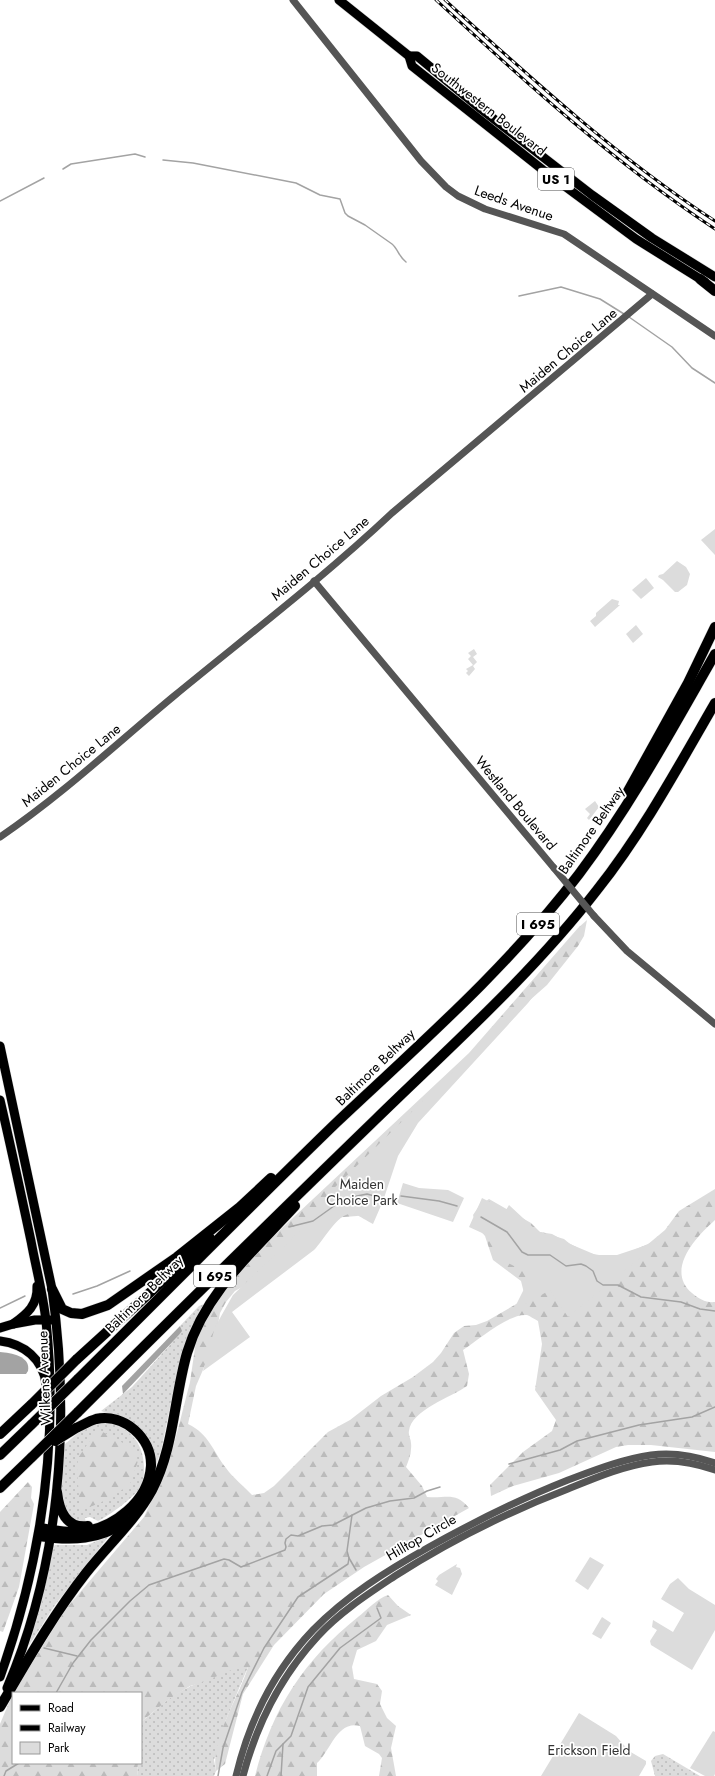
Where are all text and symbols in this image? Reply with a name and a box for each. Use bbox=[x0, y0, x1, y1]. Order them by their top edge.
street label: Southwestern Boulevard bbox=[427, 58, 551, 160]
road number: US 1 bbox=[538, 168, 574, 190]
street label: Leeds Avenue bbox=[472, 180, 556, 226]
street label: Maiden Choice Lane bbox=[515, 303, 621, 397]
street label: Maiden Choice Lane bbox=[267, 511, 373, 605]
street label: Maiden Choice Lane bbox=[17, 719, 125, 811]
street label: Westland Boulevard bbox=[471, 752, 561, 854]
street label: Baltimore Beltway bbox=[553, 781, 629, 878]
road number: I 695 bbox=[517, 913, 559, 935]
street label: Baltimore Beltway bbox=[331, 1023, 420, 1110]
park label: Maiden Choice Park bbox=[326, 1174, 398, 1210]
street label: Baltimore Beltway bbox=[100, 1250, 188, 1338]
road number: I 695 bbox=[194, 1265, 236, 1287]
street label: Wilkens Avenue bbox=[32, 1330, 56, 1426]
street label: Hilltop Circle bbox=[382, 1509, 460, 1565]
legend bbox=[12, 1692, 142, 1764]
text: Road bbox=[48, 1699, 74, 1717]
text: Railway bbox=[48, 1719, 86, 1737]
text: Park bbox=[48, 1739, 70, 1757]
park label: Erickson Field bbox=[548, 1740, 630, 1760]

